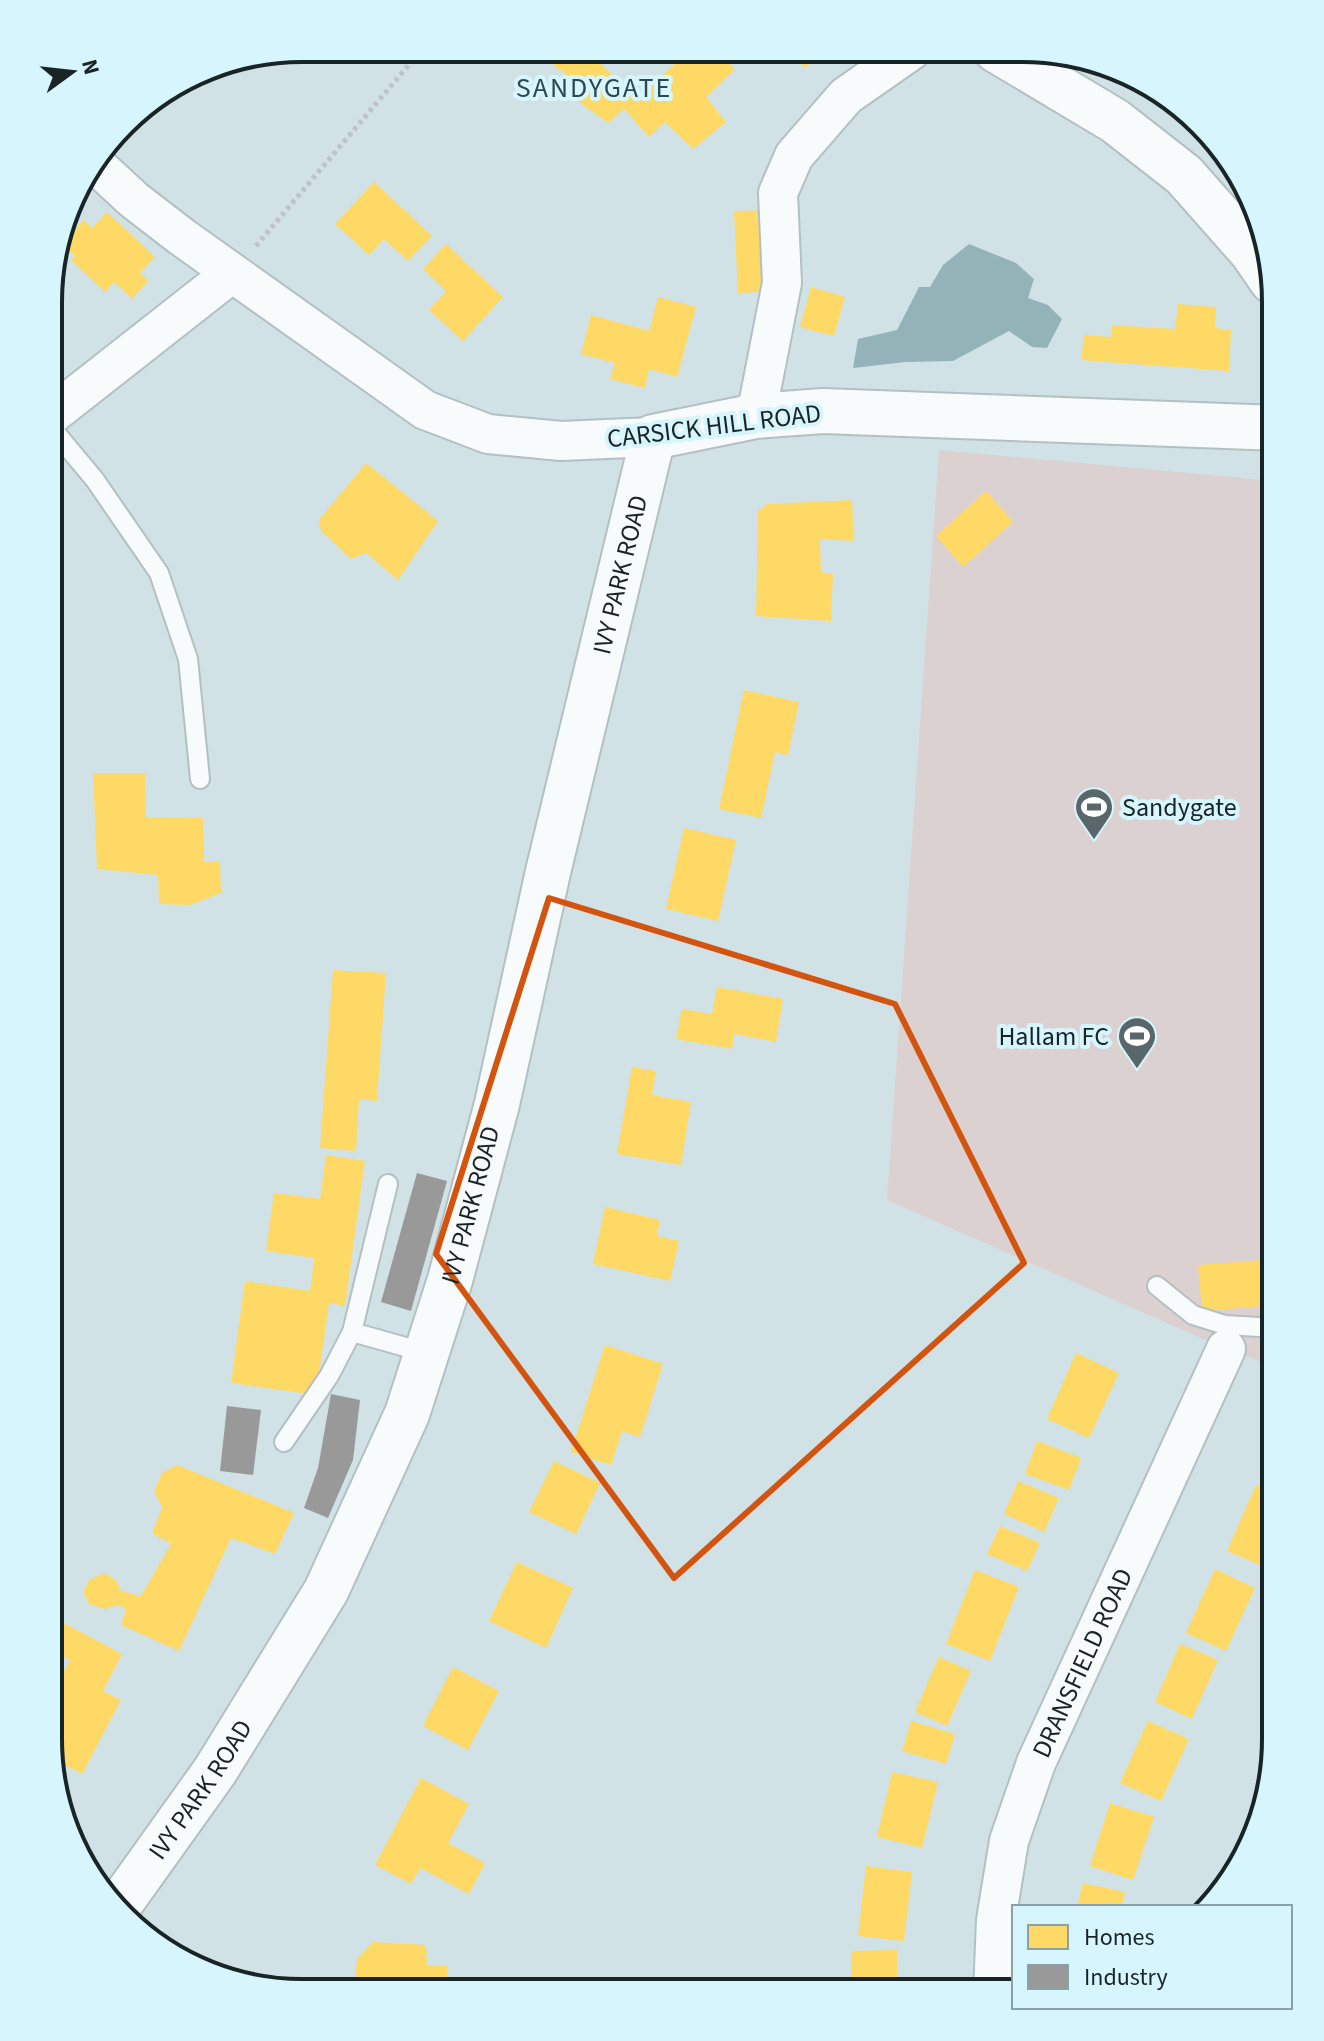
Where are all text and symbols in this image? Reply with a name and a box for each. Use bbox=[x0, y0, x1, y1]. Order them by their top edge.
north arrow bbox=[32, 32, 112, 112]
text: N bbox=[73, 56, 108, 78]
district label: SANDYGATE bbox=[516, 68, 672, 108]
street label: CARSICK HILL ROAD bbox=[605, 395, 823, 457]
street label: IVY PARK ROAD bbox=[583, 491, 657, 658]
sports icon: Sandygate bbox=[1073, 786, 1115, 841]
place label: Sandygate bbox=[1122, 789, 1237, 826]
sports icon: Hallam FC bbox=[1116, 1015, 1158, 1070]
place label: Hallam FC bbox=[998, 1018, 1109, 1055]
street label: IVY PARK ROAD bbox=[431, 1122, 509, 1289]
street label: DRANSFIELD ROAD bbox=[1023, 1562, 1142, 1763]
street label: IVY PARK ROAD bbox=[139, 1712, 261, 1867]
legend bbox=[1012, 1905, 1292, 2009]
text: Homes bbox=[1084, 1920, 1155, 1955]
text: Industry bbox=[1084, 1960, 1168, 1995]

